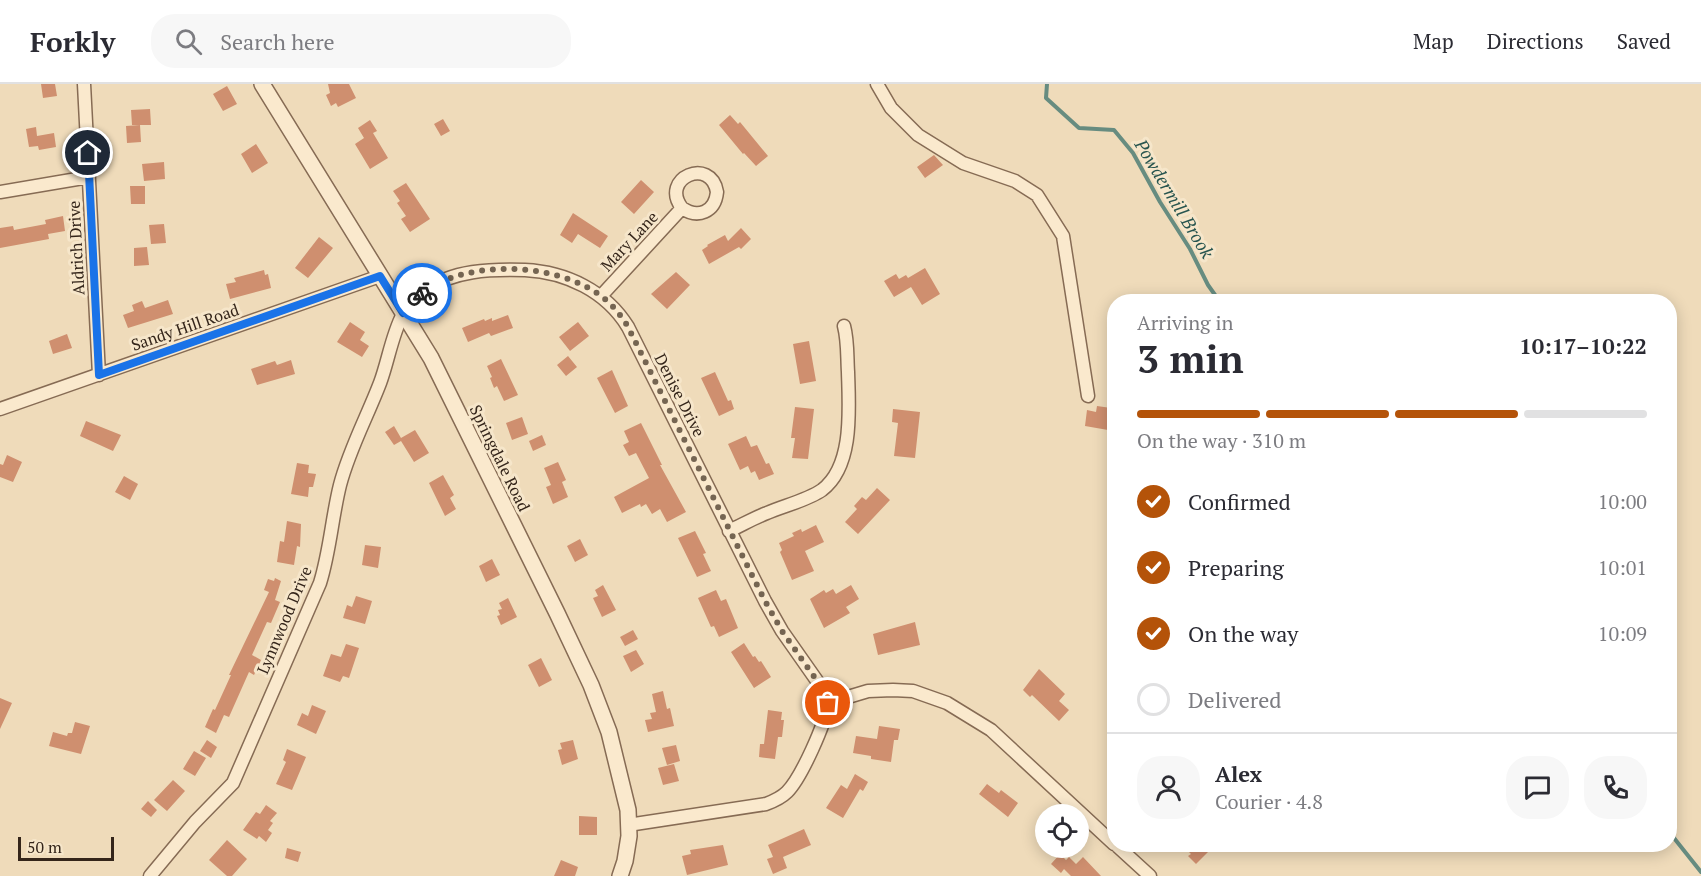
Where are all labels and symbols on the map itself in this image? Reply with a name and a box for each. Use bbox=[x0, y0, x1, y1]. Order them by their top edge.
pin bbox=[62, 127, 113, 178]
water label: Powdermill Brook bbox=[1129, 134, 1220, 263]
street label: Aldrich Drive bbox=[63, 200, 89, 296]
street label: Mary Lane bbox=[595, 206, 663, 276]
courier bbox=[392, 263, 452, 323]
street label: Sandy Hill Road bbox=[128, 298, 242, 356]
street label: Denise Drive bbox=[650, 350, 710, 440]
street label: Springdale Road bbox=[465, 401, 535, 515]
street label: Lynnwood Drive bbox=[251, 563, 317, 677]
pin bbox=[802, 677, 853, 728]
scale bar bbox=[18, 834, 114, 862]

